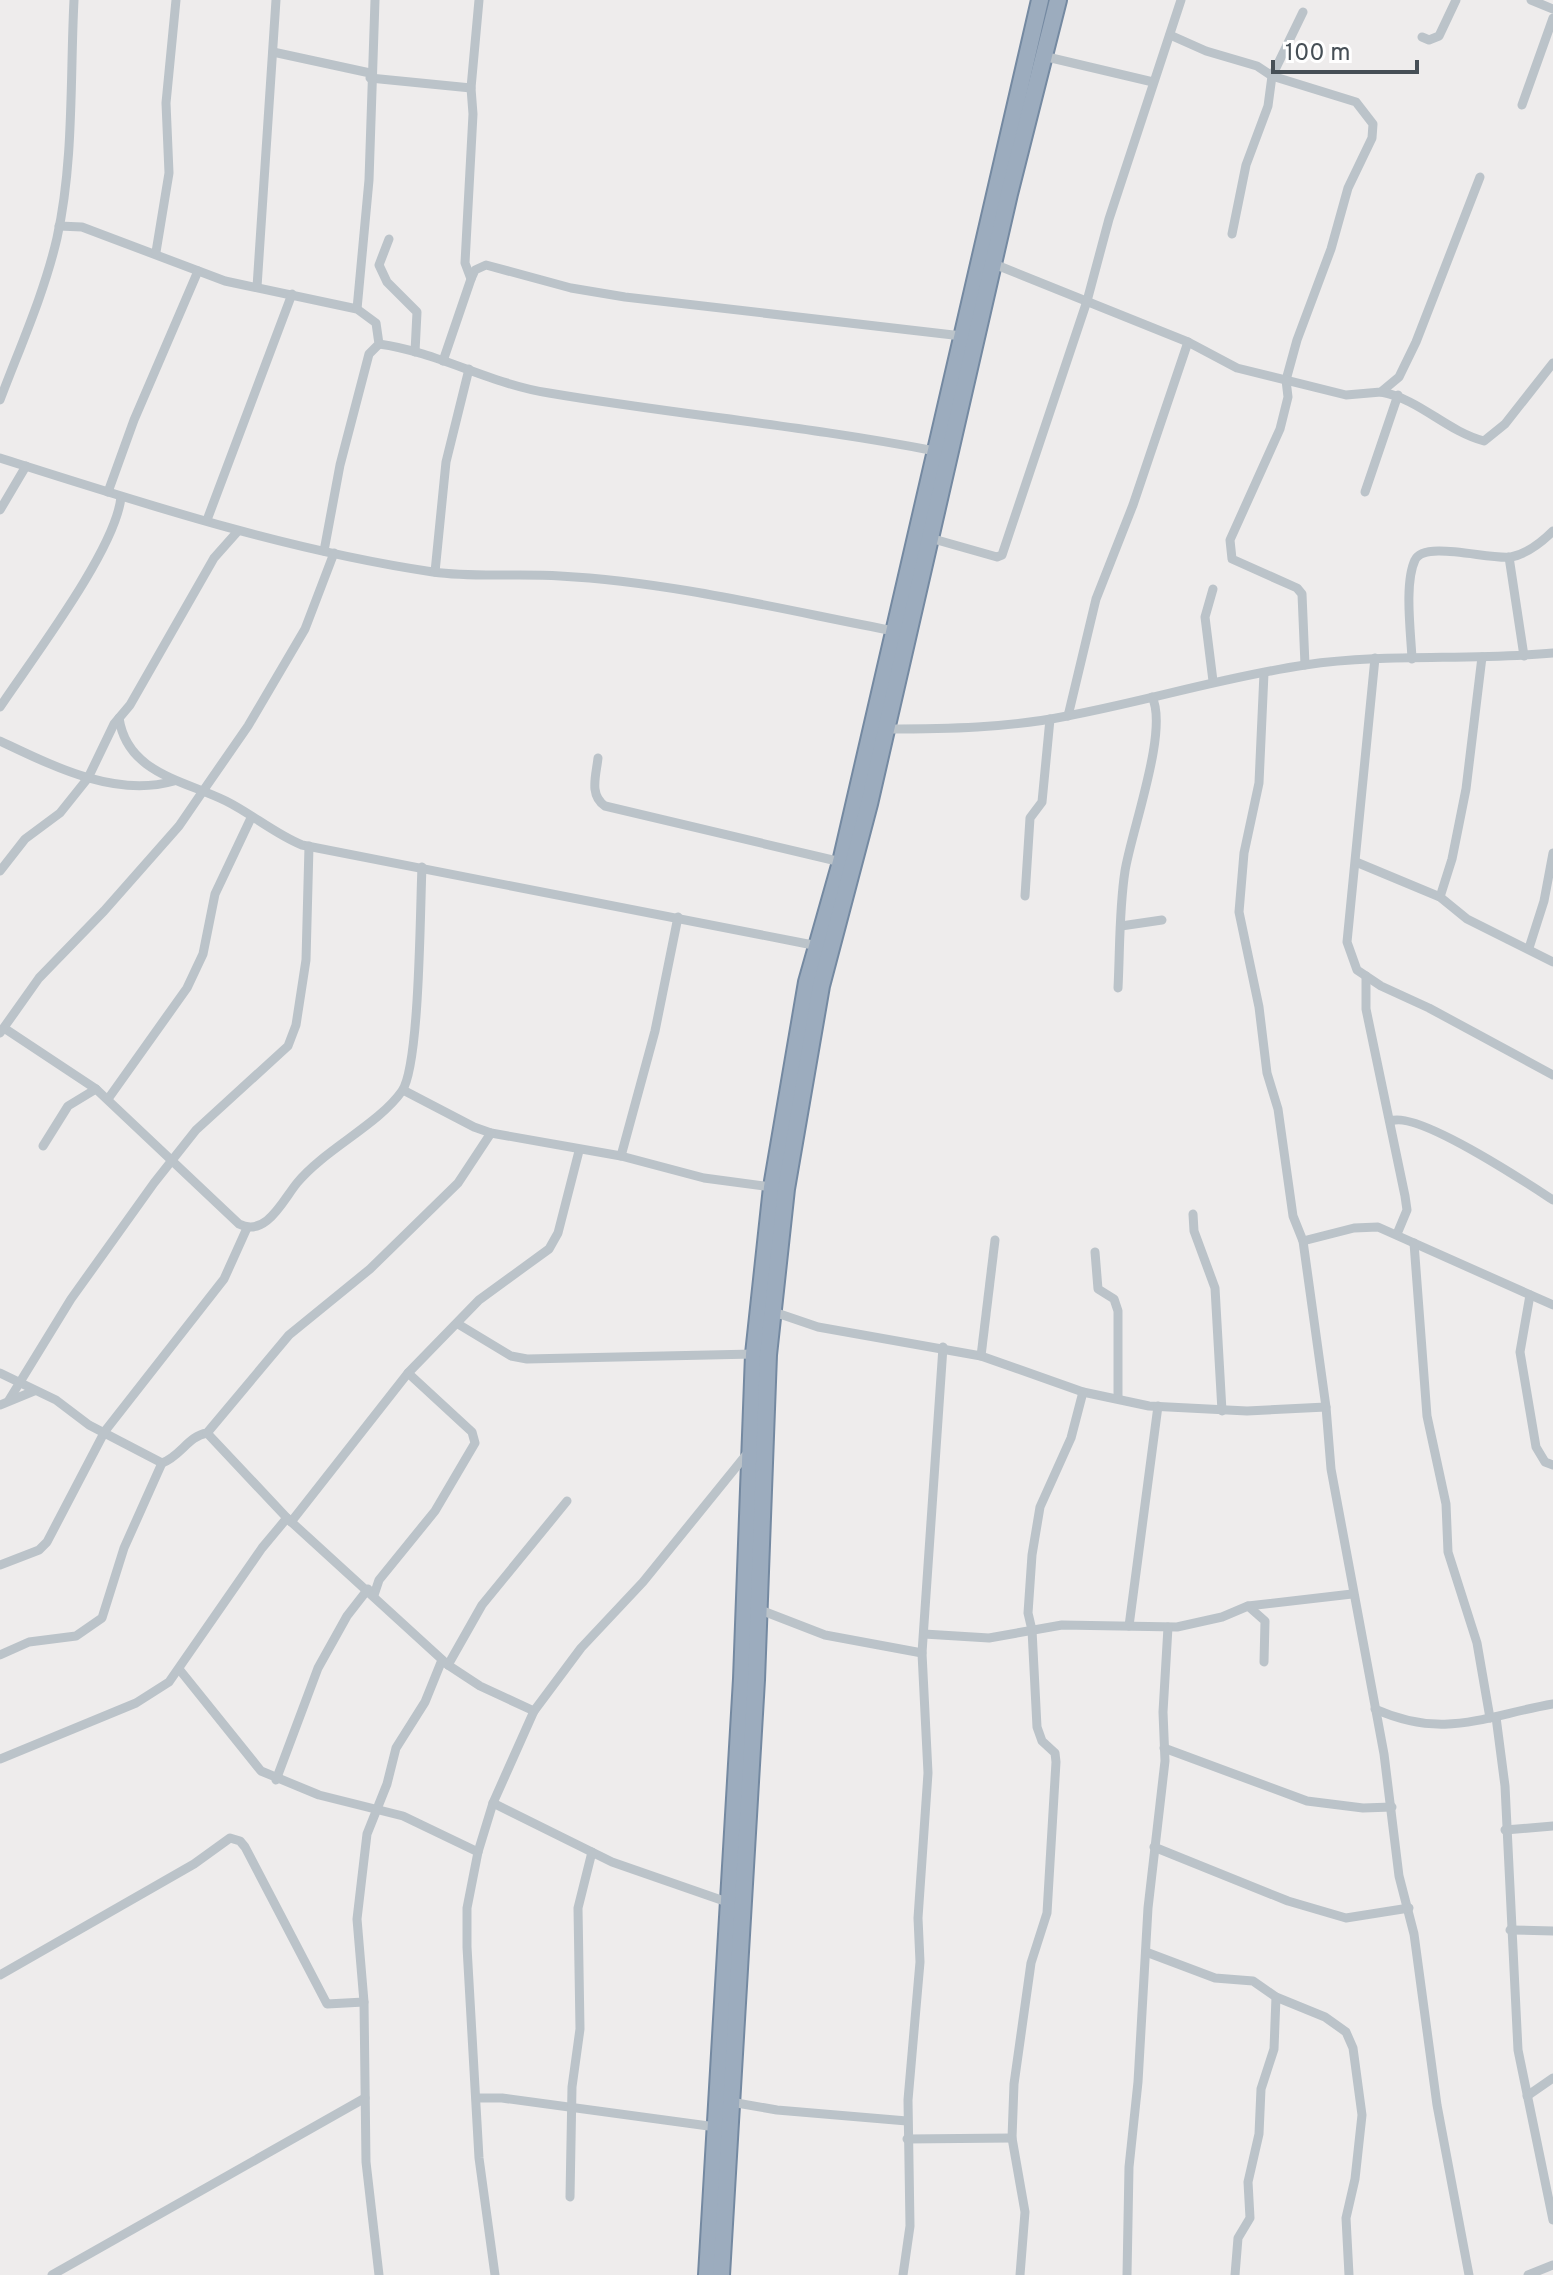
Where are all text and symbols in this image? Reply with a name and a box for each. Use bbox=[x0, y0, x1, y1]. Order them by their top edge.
scale bar bbox=[1273, 24, 1417, 74]
text: 100 m bbox=[1285, 39, 1351, 69]

